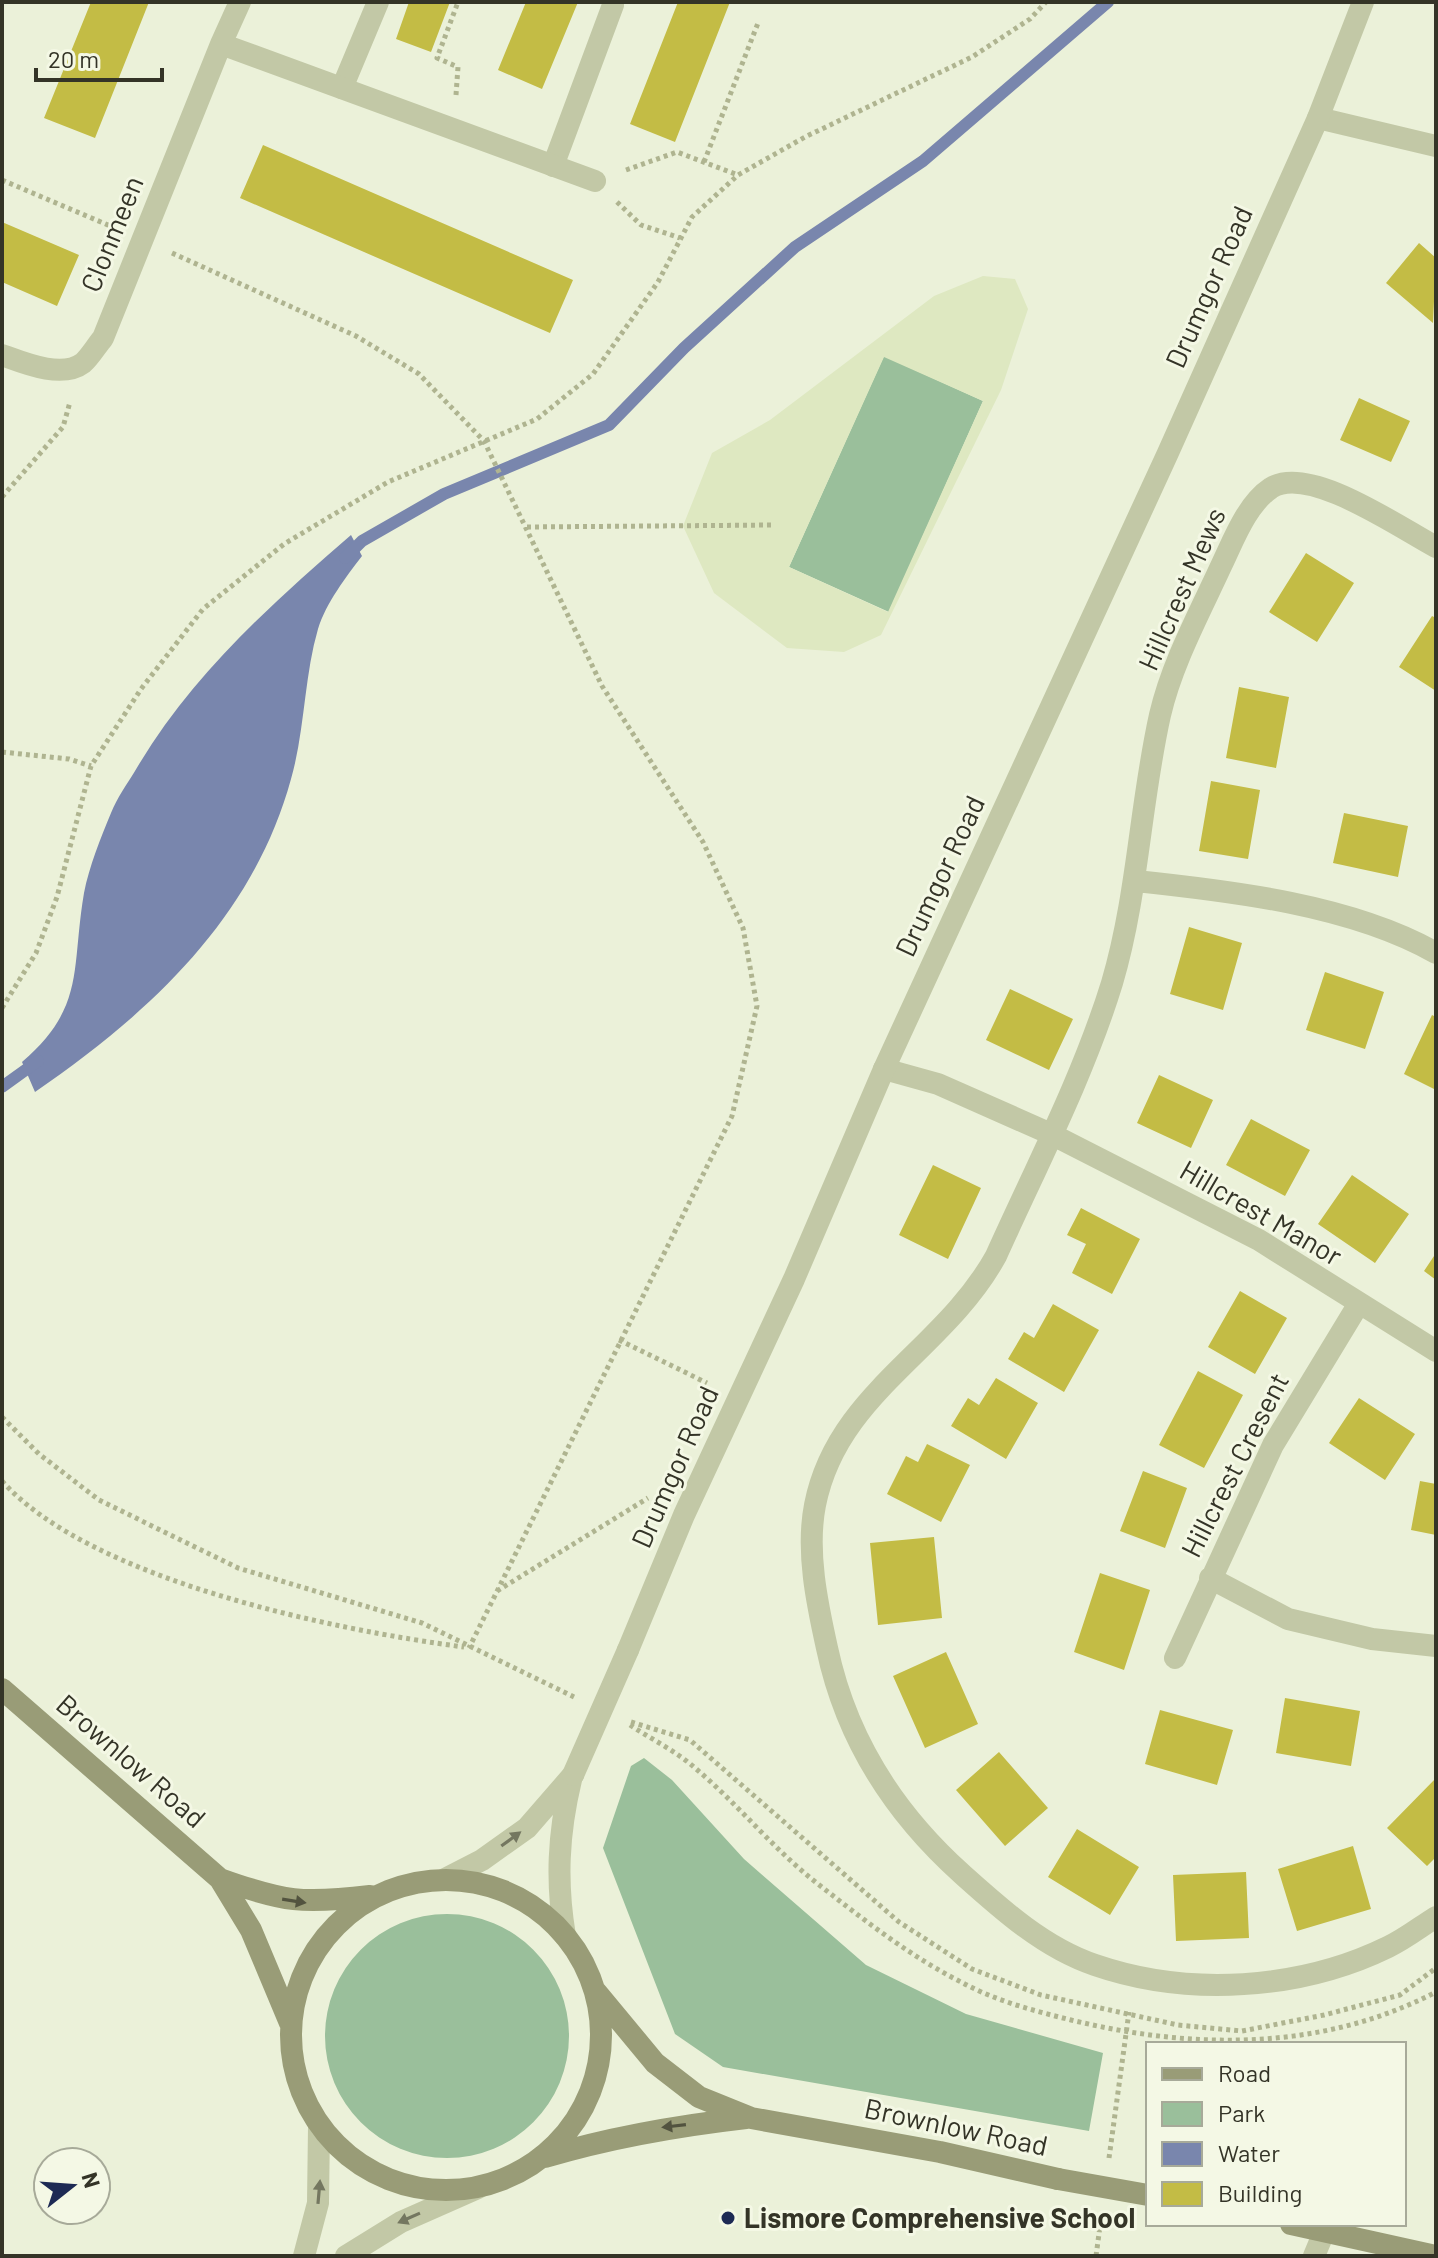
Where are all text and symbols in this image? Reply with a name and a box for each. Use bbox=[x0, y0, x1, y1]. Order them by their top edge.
scale bar bbox=[36, 32, 162, 82]
text: 20 m bbox=[48, 44, 99, 73]
street label: Clonmeen bbox=[73, 171, 150, 296]
street label: Drumgor Road bbox=[1157, 200, 1259, 373]
street label: Hillcrest Mews bbox=[1130, 502, 1232, 675]
street label: Drumgor Road bbox=[887, 790, 991, 961]
street label: Hillcrest Manor bbox=[1174, 1152, 1349, 1272]
street label: Hillcrest Cresent bbox=[1173, 1367, 1295, 1562]
street label: Drumgor Road bbox=[623, 1380, 725, 1553]
street label: Brownlow Road bbox=[50, 1686, 213, 1834]
one-way arrow bbox=[501, 1832, 522, 1847]
one-way arrow bbox=[282, 1895, 307, 1908]
legend bbox=[1146, 2042, 1406, 2226]
text: Road bbox=[1218, 2058, 1271, 2087]
street label: Brownlow Road bbox=[861, 2090, 1051, 2162]
text: Park bbox=[1218, 2098, 1265, 2127]
one-way arrow bbox=[661, 2120, 686, 2133]
text: Water bbox=[1218, 2138, 1280, 2167]
north arrow bbox=[32, 2146, 112, 2226]
text: N bbox=[78, 2169, 107, 2191]
text: Building bbox=[1218, 2178, 1302, 2207]
one-way arrow bbox=[313, 2179, 326, 2204]
place label: Lismore Comprehensive School bbox=[744, 2200, 1135, 2234]
marker: Lismore Comprehensive School bbox=[719, 2209, 737, 2227]
one-way arrow bbox=[398, 2211, 421, 2225]

